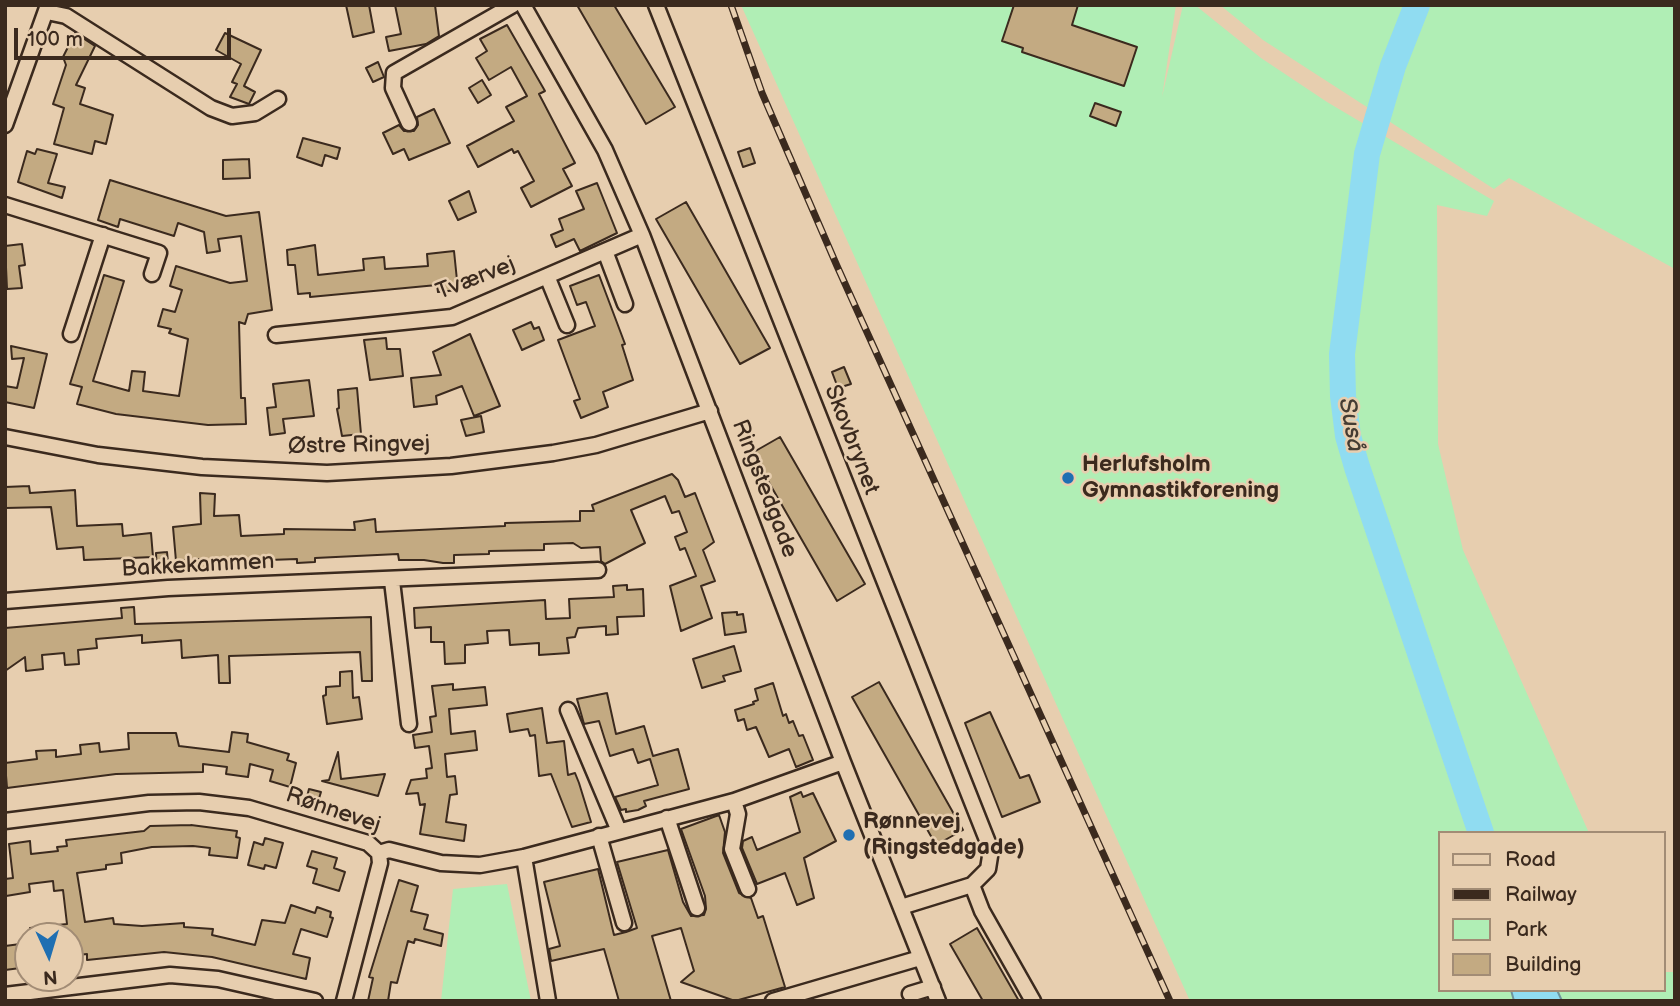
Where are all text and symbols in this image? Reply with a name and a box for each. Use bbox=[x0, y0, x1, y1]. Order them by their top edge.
scale bar bbox=[18, 14, 234, 58]
text: 100 m bbox=[27, 27, 83, 52]
street label: Tværvej bbox=[432, 251, 520, 307]
street label: Skovbrynet bbox=[817, 381, 885, 499]
water label: Suså bbox=[1331, 396, 1369, 454]
street label: Ringstedgade bbox=[725, 416, 803, 562]
street label: Østre Ringvej bbox=[288, 431, 430, 461]
place label: Herlufsholm Gymnastikforening bbox=[1082, 451, 1279, 505]
marker: Herlufsholm Gymnastikforening bbox=[1060, 470, 1076, 486]
street label: Bakkekammen bbox=[121, 548, 275, 584]
street label: Rønnevej bbox=[282, 782, 384, 840]
place label: Rønnevej (Ringstedgade) bbox=[863, 808, 1025, 862]
marker: Rønnevej (Ringstedgade) bbox=[841, 827, 857, 843]
legend bbox=[1438, 831, 1666, 992]
text: Road bbox=[1505, 847, 1556, 872]
text: Railway bbox=[1505, 882, 1577, 907]
text: Park bbox=[1505, 917, 1547, 942]
north arrow bbox=[14, 922, 84, 992]
text: Building bbox=[1505, 952, 1581, 977]
text: N bbox=[42, 964, 58, 988]

